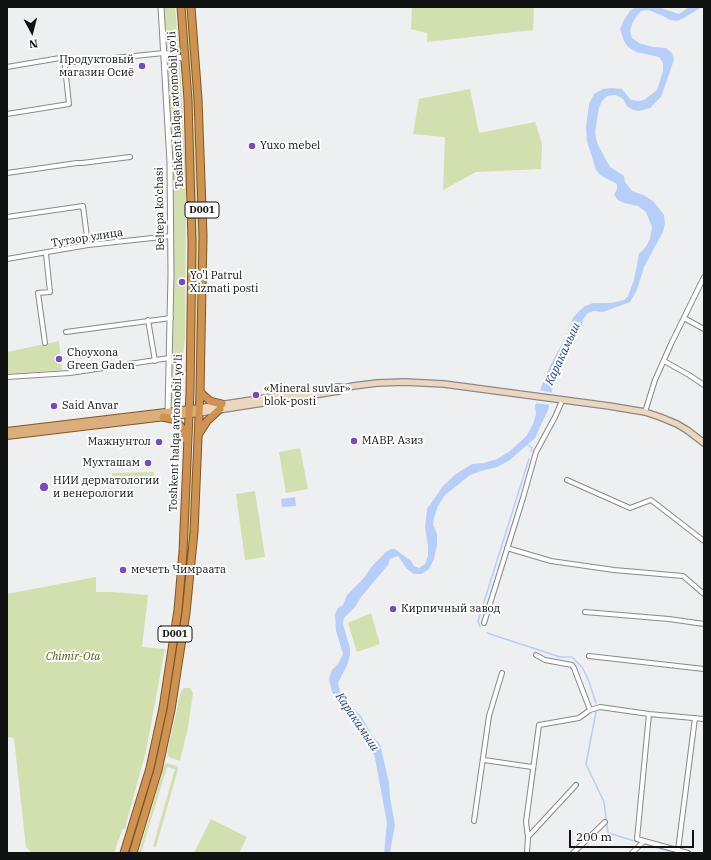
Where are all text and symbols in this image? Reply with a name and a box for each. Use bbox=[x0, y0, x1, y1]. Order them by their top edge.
north arrow bbox=[12, 12, 52, 52]
street label: Toshkent halqa avtomobil yo'li bbox=[165, 31, 187, 189]
text: N bbox=[28, 36, 39, 51]
place label: Продуктовый магазин Осиё bbox=[59, 53, 134, 79]
marker: Продуктовый магазин Осиё bbox=[137, 61, 147, 71]
place label: Yuxo mebel bbox=[260, 139, 320, 153]
marker: Yuxo mebel bbox=[247, 141, 257, 151]
street label: Beltepa ko'chasi bbox=[153, 167, 167, 251]
road number: D001 bbox=[185, 202, 219, 218]
street label: Тутзор улица bbox=[50, 226, 124, 250]
place label: Yo'l Patrul Xizmati posti bbox=[190, 269, 258, 295]
marker: Yo'l Patrul Xizmati posti bbox=[177, 277, 187, 287]
water label: Каракамыш bbox=[542, 320, 584, 388]
place label: Choyxona Green Gaden bbox=[67, 346, 135, 372]
marker: Choyxona Green Gaden bbox=[54, 354, 64, 364]
street label: Toshkent halqa avtomobil yo'li bbox=[167, 354, 185, 512]
place label: «Mineral suvlar» blok-posti bbox=[264, 382, 350, 408]
marker: «Mineral suvlar» blok-posti bbox=[251, 390, 261, 400]
place label: Said Anvar bbox=[62, 399, 118, 413]
marker: Said Anvar bbox=[49, 401, 59, 411]
place label: МАВР. Азиз bbox=[362, 434, 423, 448]
place label: Мажнунтол bbox=[88, 435, 151, 449]
marker: МАВР. Азиз bbox=[349, 436, 359, 446]
marker: Мажнунтол bbox=[154, 437, 164, 447]
place label: Мухташам bbox=[83, 456, 140, 470]
marker: Мухташам bbox=[143, 458, 153, 468]
place label: НИИ дерматологии и венерологии bbox=[53, 474, 160, 500]
marker: НИИ дерматологии и венерологии bbox=[38, 481, 50, 493]
place label: мечеть Чимраата bbox=[131, 563, 226, 577]
marker: мечеть Чимраата bbox=[118, 565, 128, 575]
place label: Кирпичный завод bbox=[401, 602, 500, 616]
marker: Кирпичный завод bbox=[388, 604, 398, 614]
road number: D001 bbox=[158, 626, 192, 642]
park label: Chimir-Ota bbox=[46, 650, 100, 664]
water label: Каракамыш bbox=[332, 690, 382, 754]
scale bar bbox=[571, 822, 696, 848]
text: 200 m bbox=[576, 829, 612, 844]

